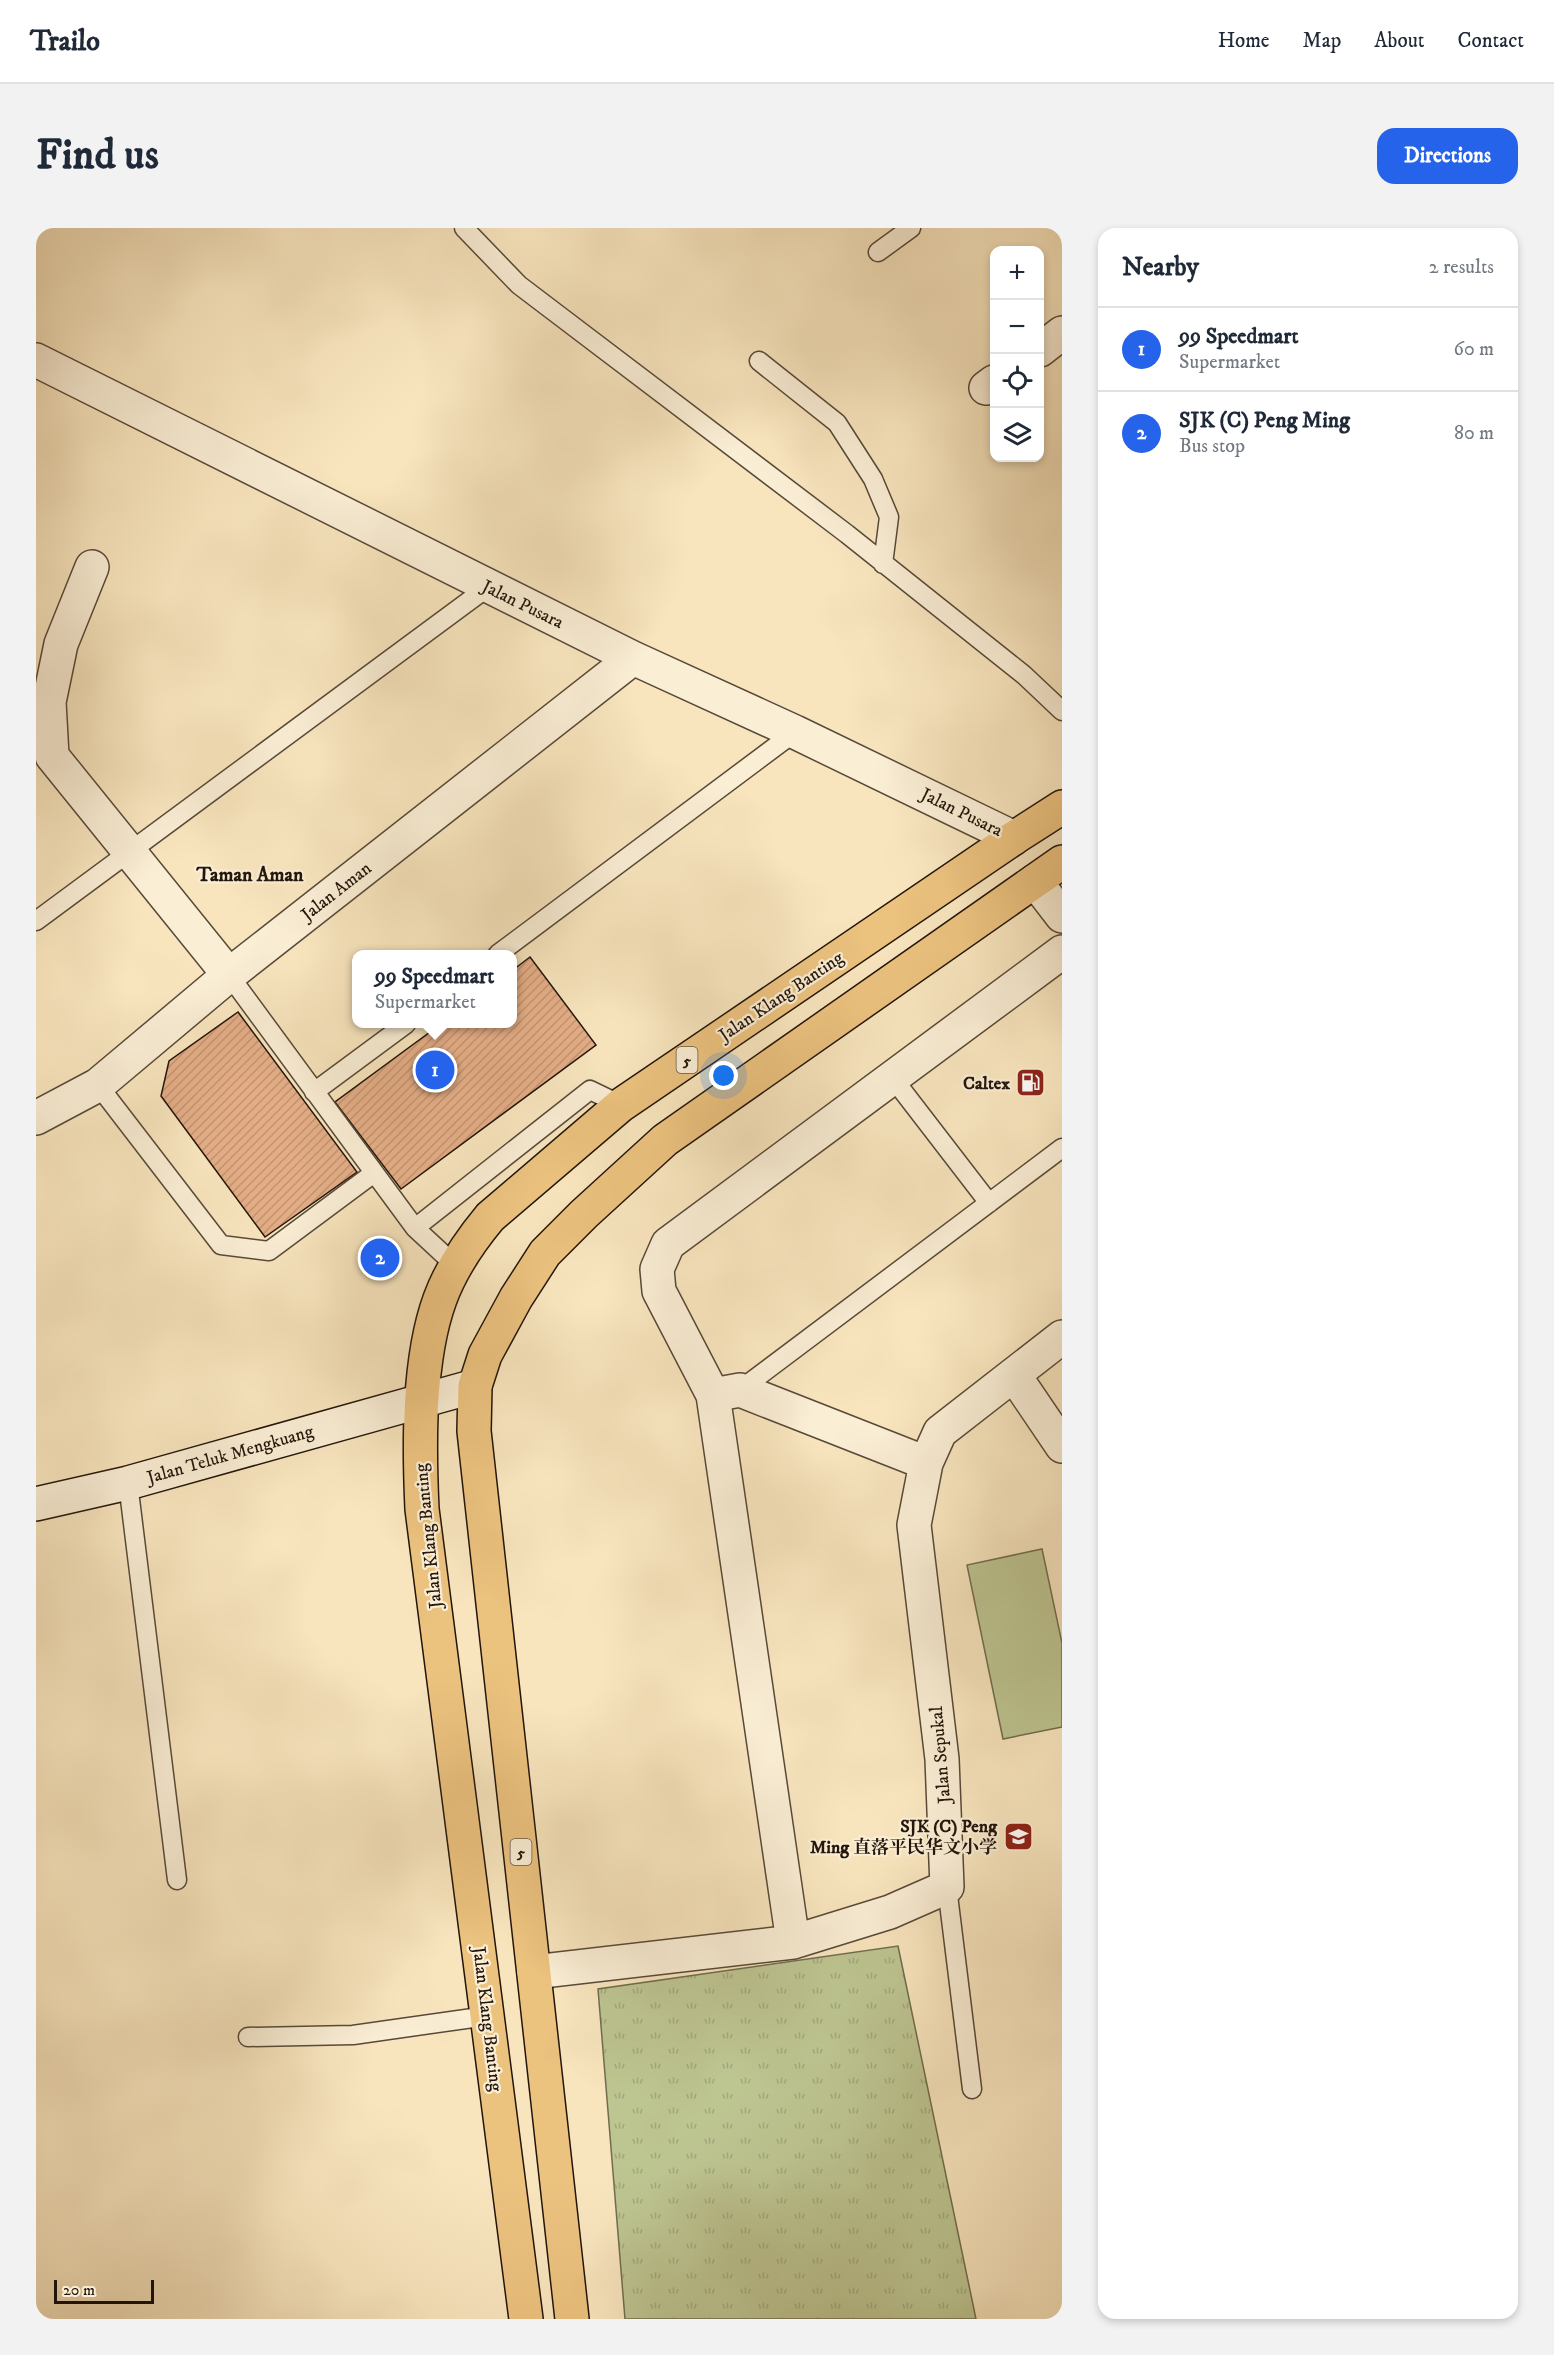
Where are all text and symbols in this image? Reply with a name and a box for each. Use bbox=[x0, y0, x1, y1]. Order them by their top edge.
text: Trailo bbox=[30, 24, 100, 59]
text: Home bbox=[1218, 28, 1270, 54]
text: Map bbox=[1303, 28, 1341, 54]
text: About bbox=[1374, 28, 1425, 54]
text: Contact bbox=[1458, 28, 1524, 54]
button: Directions bbox=[1377, 128, 1518, 184]
text: Find us bbox=[36, 130, 159, 182]
map controls bbox=[990, 246, 1044, 462]
button: + bbox=[990, 246, 1044, 300]
text: Nearby bbox=[1122, 251, 1199, 284]
text: 2 results bbox=[1429, 255, 1494, 280]
button: − bbox=[990, 300, 1044, 354]
text: 99 Speedmart bbox=[1179, 323, 1299, 350]
text: 1 bbox=[1138, 337, 1145, 362]
text: 60 m bbox=[1454, 337, 1494, 362]
text: Supermarket bbox=[1179, 350, 1280, 375]
button: locate bbox=[990, 354, 1044, 408]
text: SJK (C) Peng Ming bbox=[1179, 407, 1350, 434]
button: layers bbox=[990, 408, 1044, 462]
text: 2 bbox=[1137, 421, 1146, 446]
text: 80 m bbox=[1454, 421, 1494, 446]
text: Bus stop bbox=[1179, 434, 1245, 459]
street label: Jalan Pusara bbox=[476, 575, 567, 634]
street label: Jalan Pusara bbox=[915, 783, 1006, 842]
street label: Jalan Aman bbox=[296, 857, 376, 927]
district label: Taman Aman bbox=[196, 863, 304, 888]
street label: Jalan Klang Banting bbox=[713, 947, 848, 1048]
popup bbox=[352, 950, 517, 1028]
text: 99 Speedmart bbox=[375, 963, 494, 990]
text: Supermarket bbox=[375, 990, 476, 1015]
road number: 5 bbox=[676, 1047, 698, 1073]
pin: 1 bbox=[416, 1048, 454, 1092]
your location bbox=[709, 1061, 738, 1090]
fuel station icon: Caltex bbox=[1015, 1067, 1047, 1099]
place label: Caltex bbox=[963, 1073, 1010, 1095]
pin: 2 bbox=[360, 1236, 400, 1280]
street label: Jalan Teluk Mengkuang bbox=[143, 1421, 316, 1490]
street label: Jalan Klang Banting bbox=[410, 1462, 448, 1611]
street label: Jalan Sepukal bbox=[926, 1705, 956, 1806]
place label: SJK (C) Peng Ming 直落平民华文小学 bbox=[810, 1816, 998, 1859]
school or university icon: SJK (C) Peng Ming 直落平民华文小学 bbox=[1002, 1820, 1034, 1852]
road number: 5 bbox=[510, 1839, 532, 1865]
street label: Jalan Klang Banting bbox=[467, 1944, 507, 2093]
scale bar bbox=[54, 2277, 154, 2304]
text: 20 m bbox=[63, 2280, 95, 2300]

